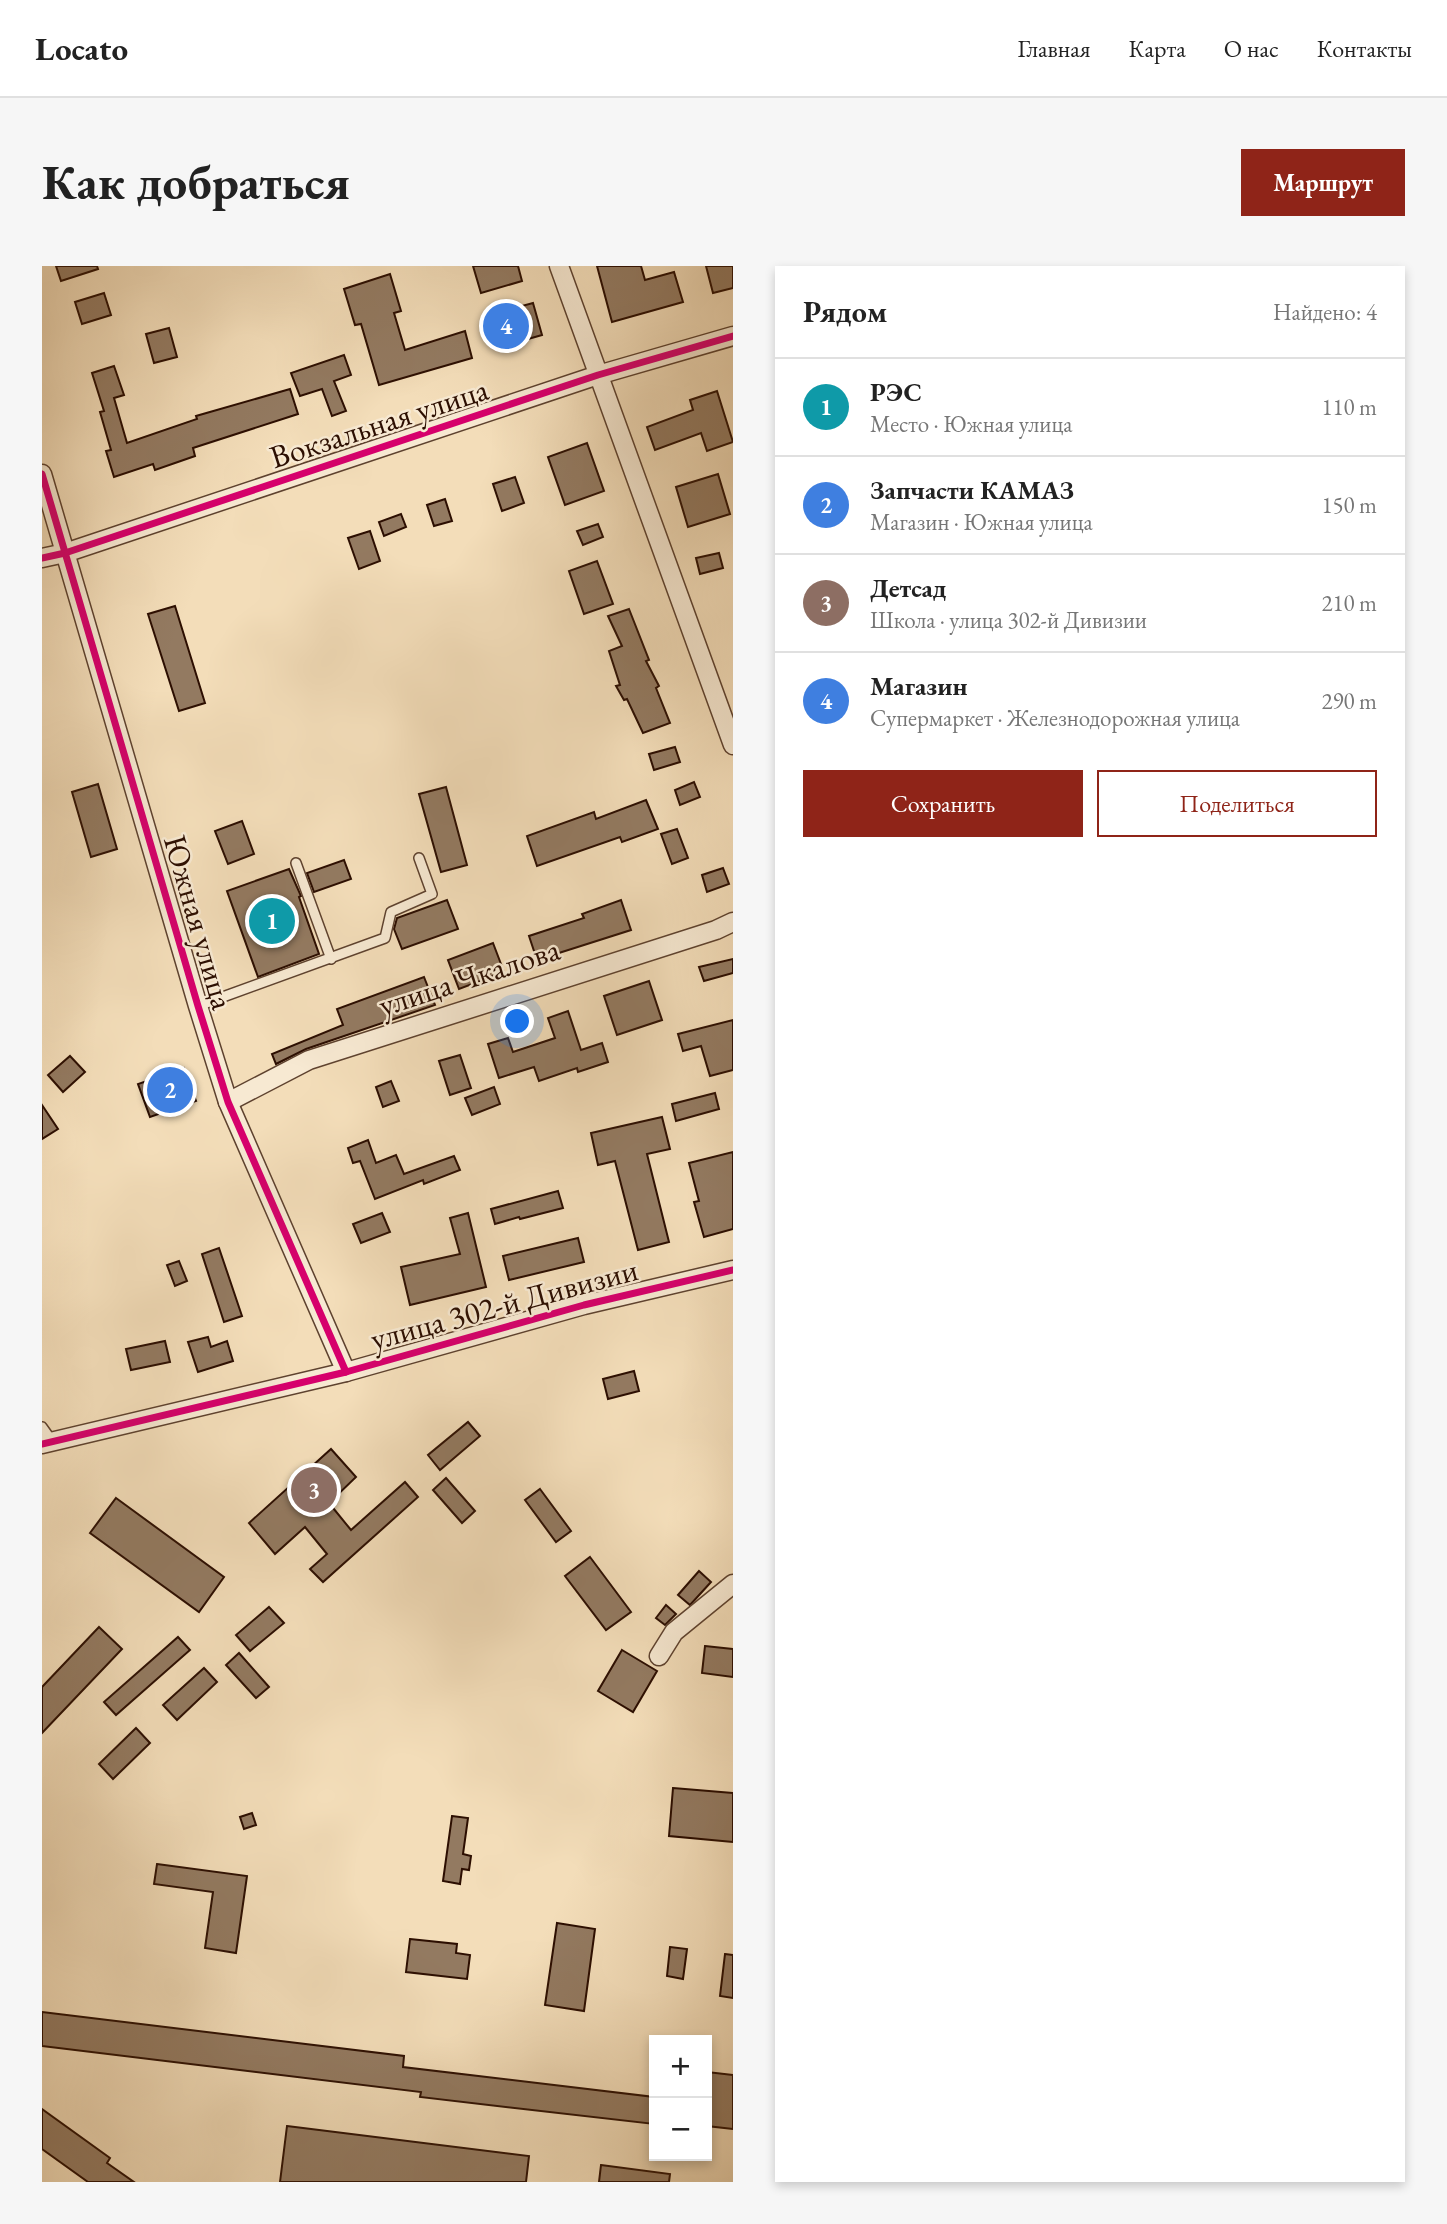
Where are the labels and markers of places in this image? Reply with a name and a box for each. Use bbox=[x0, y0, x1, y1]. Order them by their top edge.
pin: 4 bbox=[483, 300, 529, 352]
pin: 1 bbox=[249, 895, 295, 947]
pin: 2 bbox=[147, 1064, 193, 1116]
pin: 3 bbox=[291, 1464, 337, 1516]

